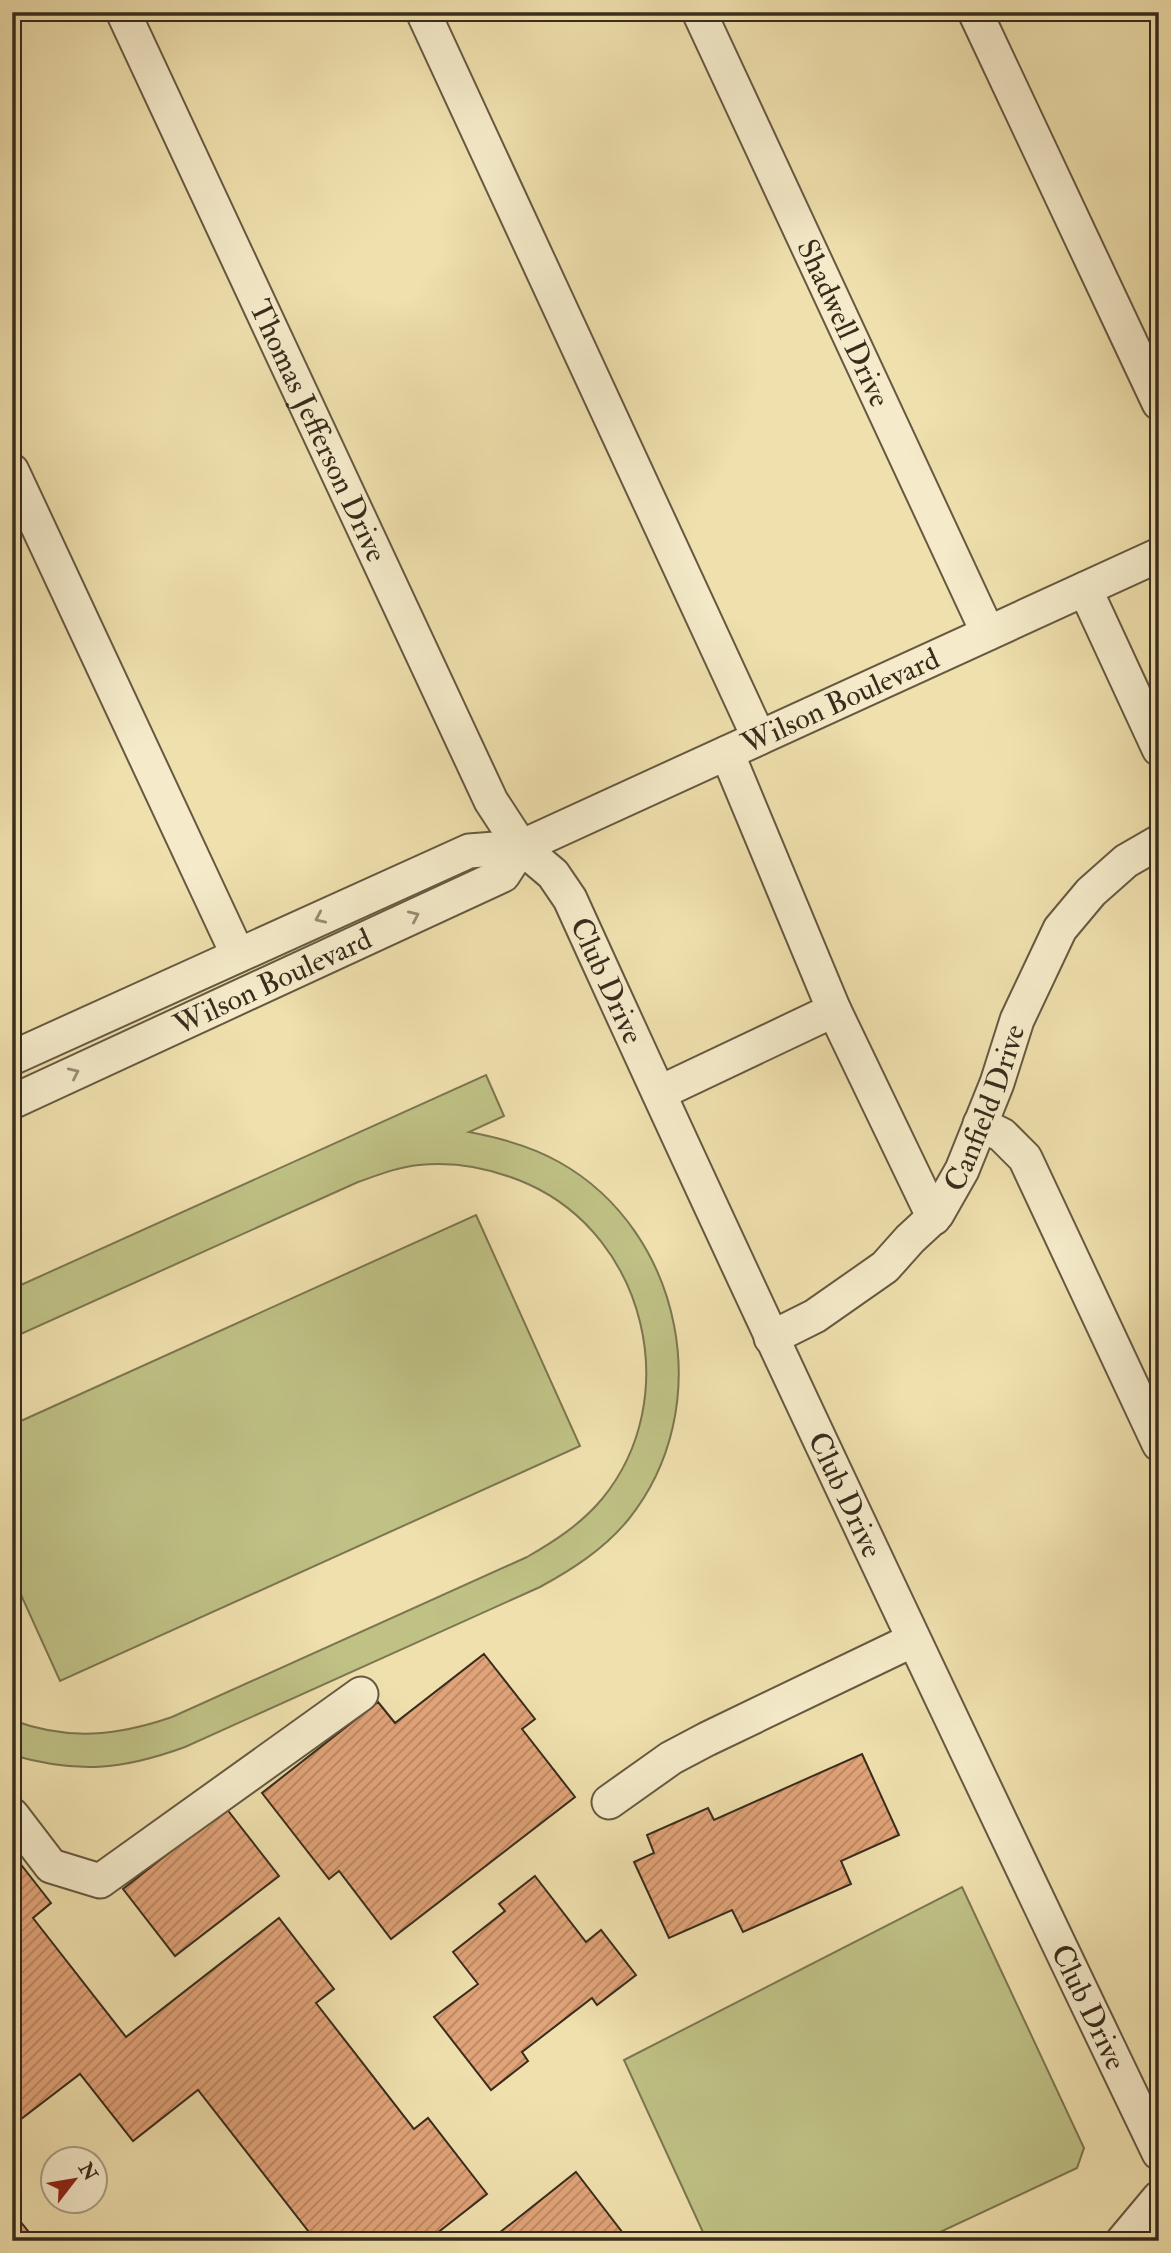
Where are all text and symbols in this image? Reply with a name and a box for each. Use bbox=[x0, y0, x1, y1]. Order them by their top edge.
street label: Shadwell Drive bbox=[789, 233, 899, 413]
street label: Thomas Jefferson Drive bbox=[241, 294, 395, 568]
street label: Wilson Boulevard bbox=[735, 640, 945, 763]
one-way arrow bbox=[315, 910, 328, 924]
one-way arrow bbox=[407, 910, 419, 924]
street label: Club Drive bbox=[562, 911, 652, 1049]
street label: Wilson Boulevard bbox=[167, 920, 377, 1044]
street label: Canfield Drive bbox=[935, 1020, 1033, 1198]
one-way arrow bbox=[67, 1067, 79, 1081]
street label: Club Drive bbox=[800, 1426, 891, 1564]
street label: Club Drive bbox=[1043, 1938, 1135, 2076]
north arrow bbox=[38, 2144, 108, 2214]
text: N bbox=[73, 2157, 103, 2186]

